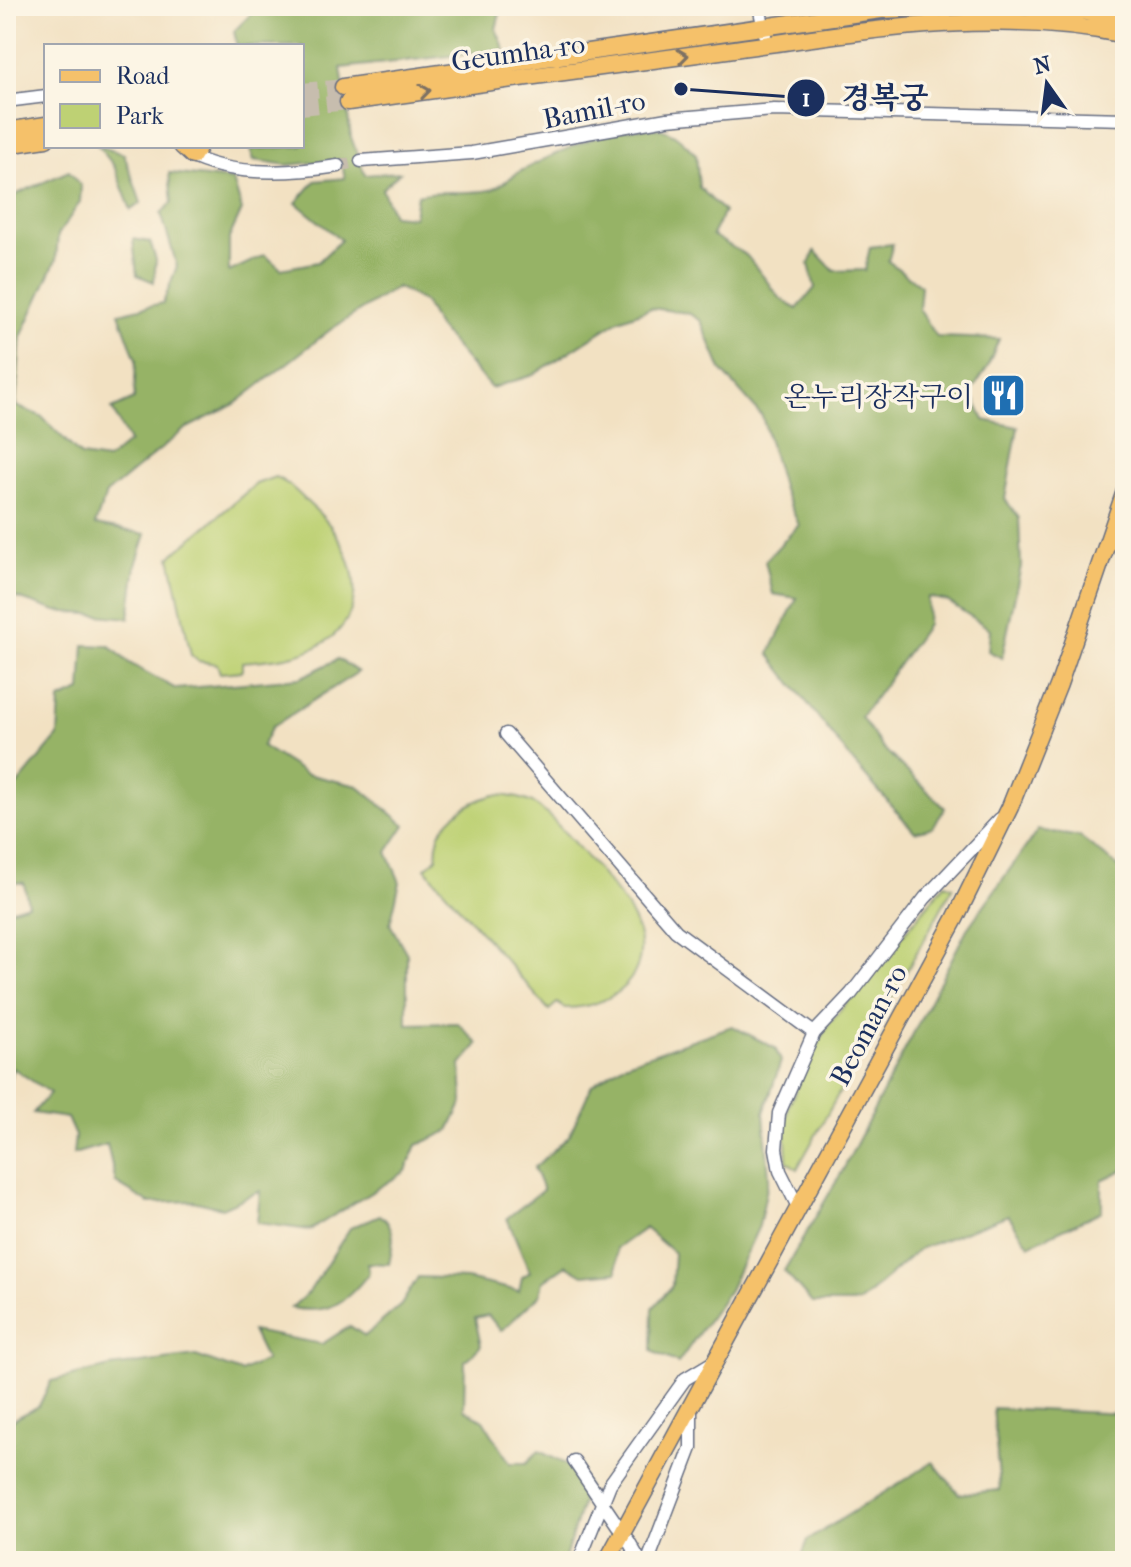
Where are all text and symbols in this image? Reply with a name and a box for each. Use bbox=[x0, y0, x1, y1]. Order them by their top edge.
street label: Geumha-ro bbox=[449, 27, 587, 78]
legend bbox=[44, 44, 304, 148]
north arrow bbox=[1007, 44, 1087, 124]
one-way arrow bbox=[676, 48, 690, 65]
text: N bbox=[1031, 51, 1054, 80]
text: Road bbox=[116, 62, 170, 90]
callout: 경복궁 bbox=[786, 71, 945, 125]
text: 경복궁 bbox=[842, 81, 928, 116]
one-way arrow bbox=[419, 83, 432, 100]
street label: Bamil-ro bbox=[540, 83, 648, 136]
text: 1 bbox=[802, 84, 810, 112]
text: Park bbox=[116, 102, 164, 130]
restaurant icon: 온누리장작구이 bbox=[980, 372, 1028, 420]
place label: 온누리장작구이 bbox=[784, 380, 973, 413]
street label: Beoman-ro bbox=[823, 959, 914, 1091]

